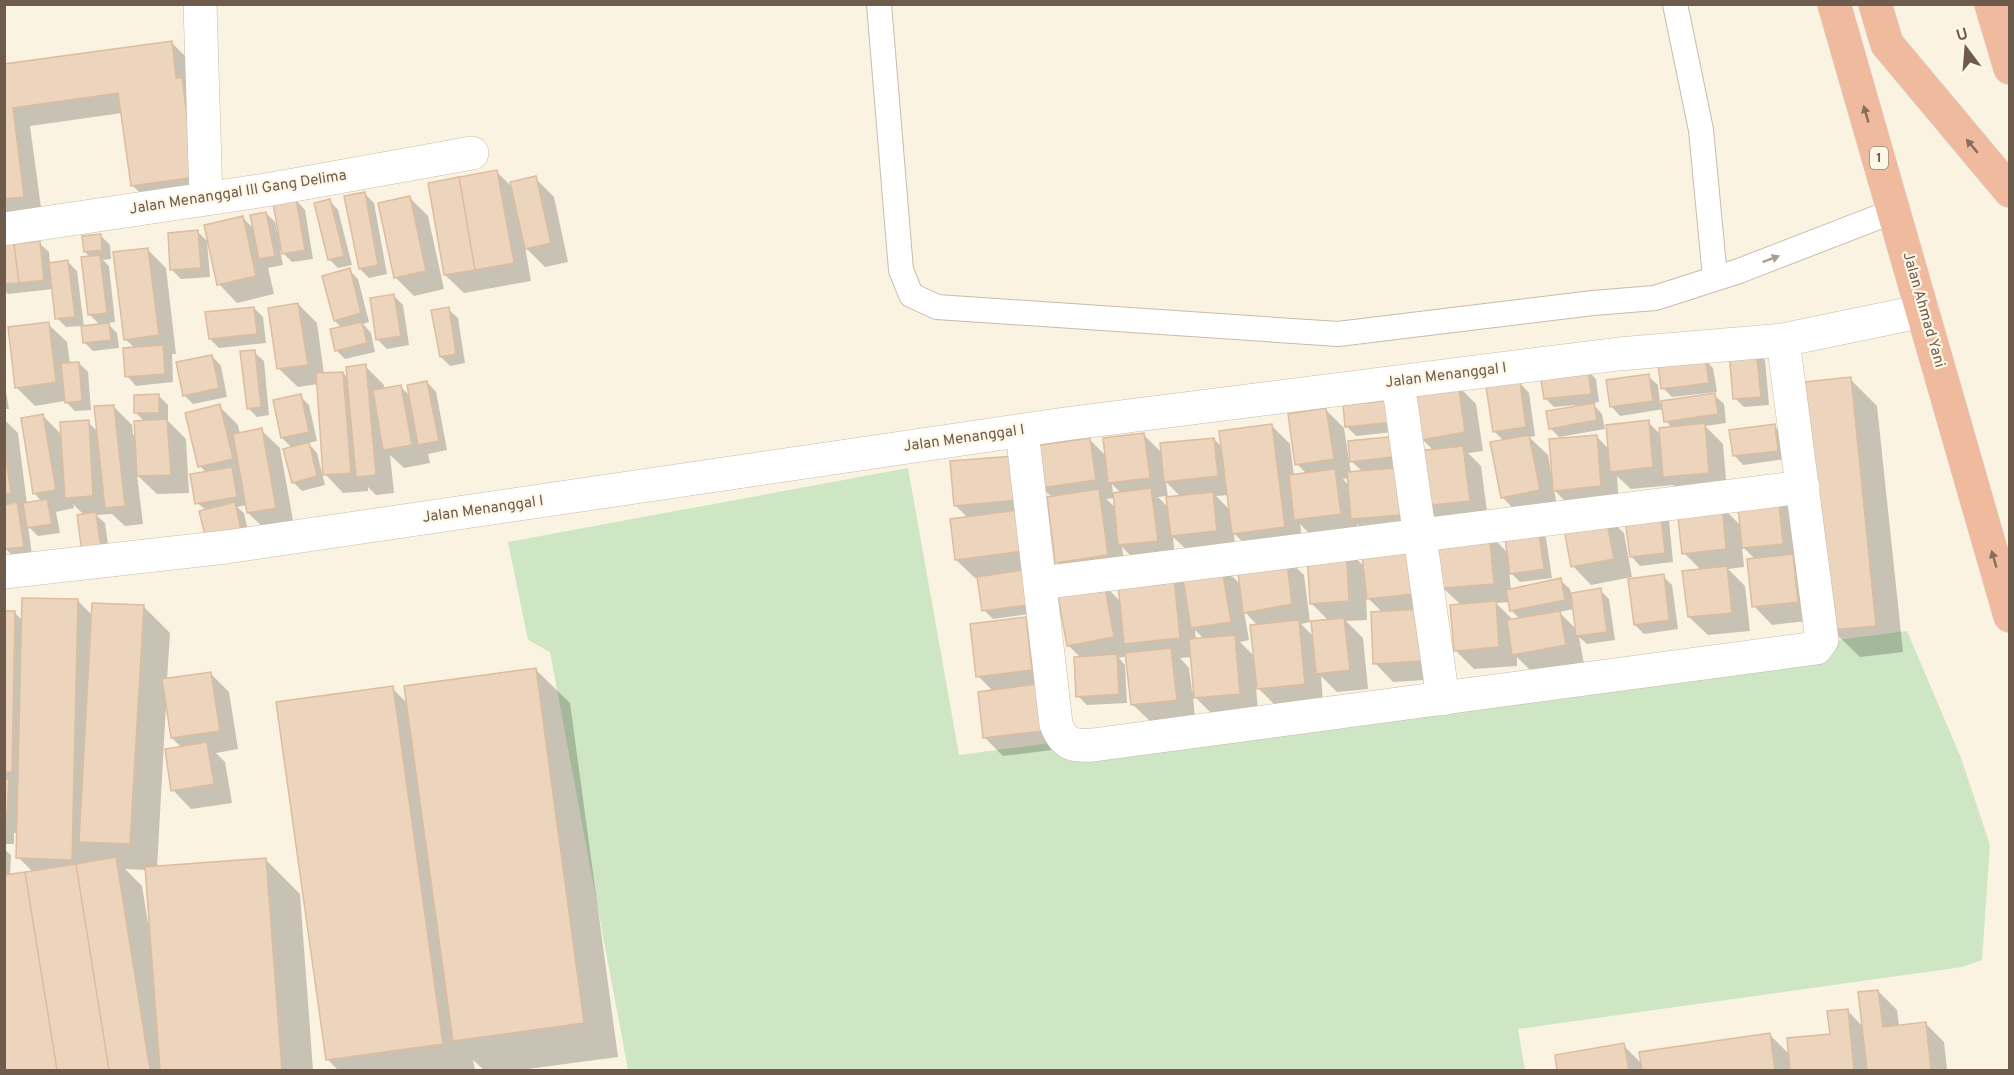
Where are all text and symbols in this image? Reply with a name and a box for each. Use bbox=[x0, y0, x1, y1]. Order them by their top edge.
north arrow bbox=[1936, 18, 1996, 78]
text: U bbox=[1954, 24, 1971, 47]
one-way arrow bbox=[1861, 105, 1870, 123]
one-way arrow bbox=[1966, 139, 1979, 154]
road number: 1 bbox=[1870, 147, 1888, 169]
street label: Jalan Menanggal III Gang Delima bbox=[128, 166, 348, 220]
street label: Jalan Ahmad Yani bbox=[1897, 250, 1949, 370]
one-way arrow bbox=[1762, 254, 1780, 263]
street label: Jalan Menanggal I bbox=[1384, 359, 1508, 393]
street label: Jalan Menanggal I bbox=[902, 421, 1026, 457]
street label: Jalan Menanggal I bbox=[421, 492, 545, 528]
one-way arrow bbox=[1988, 550, 1998, 568]

